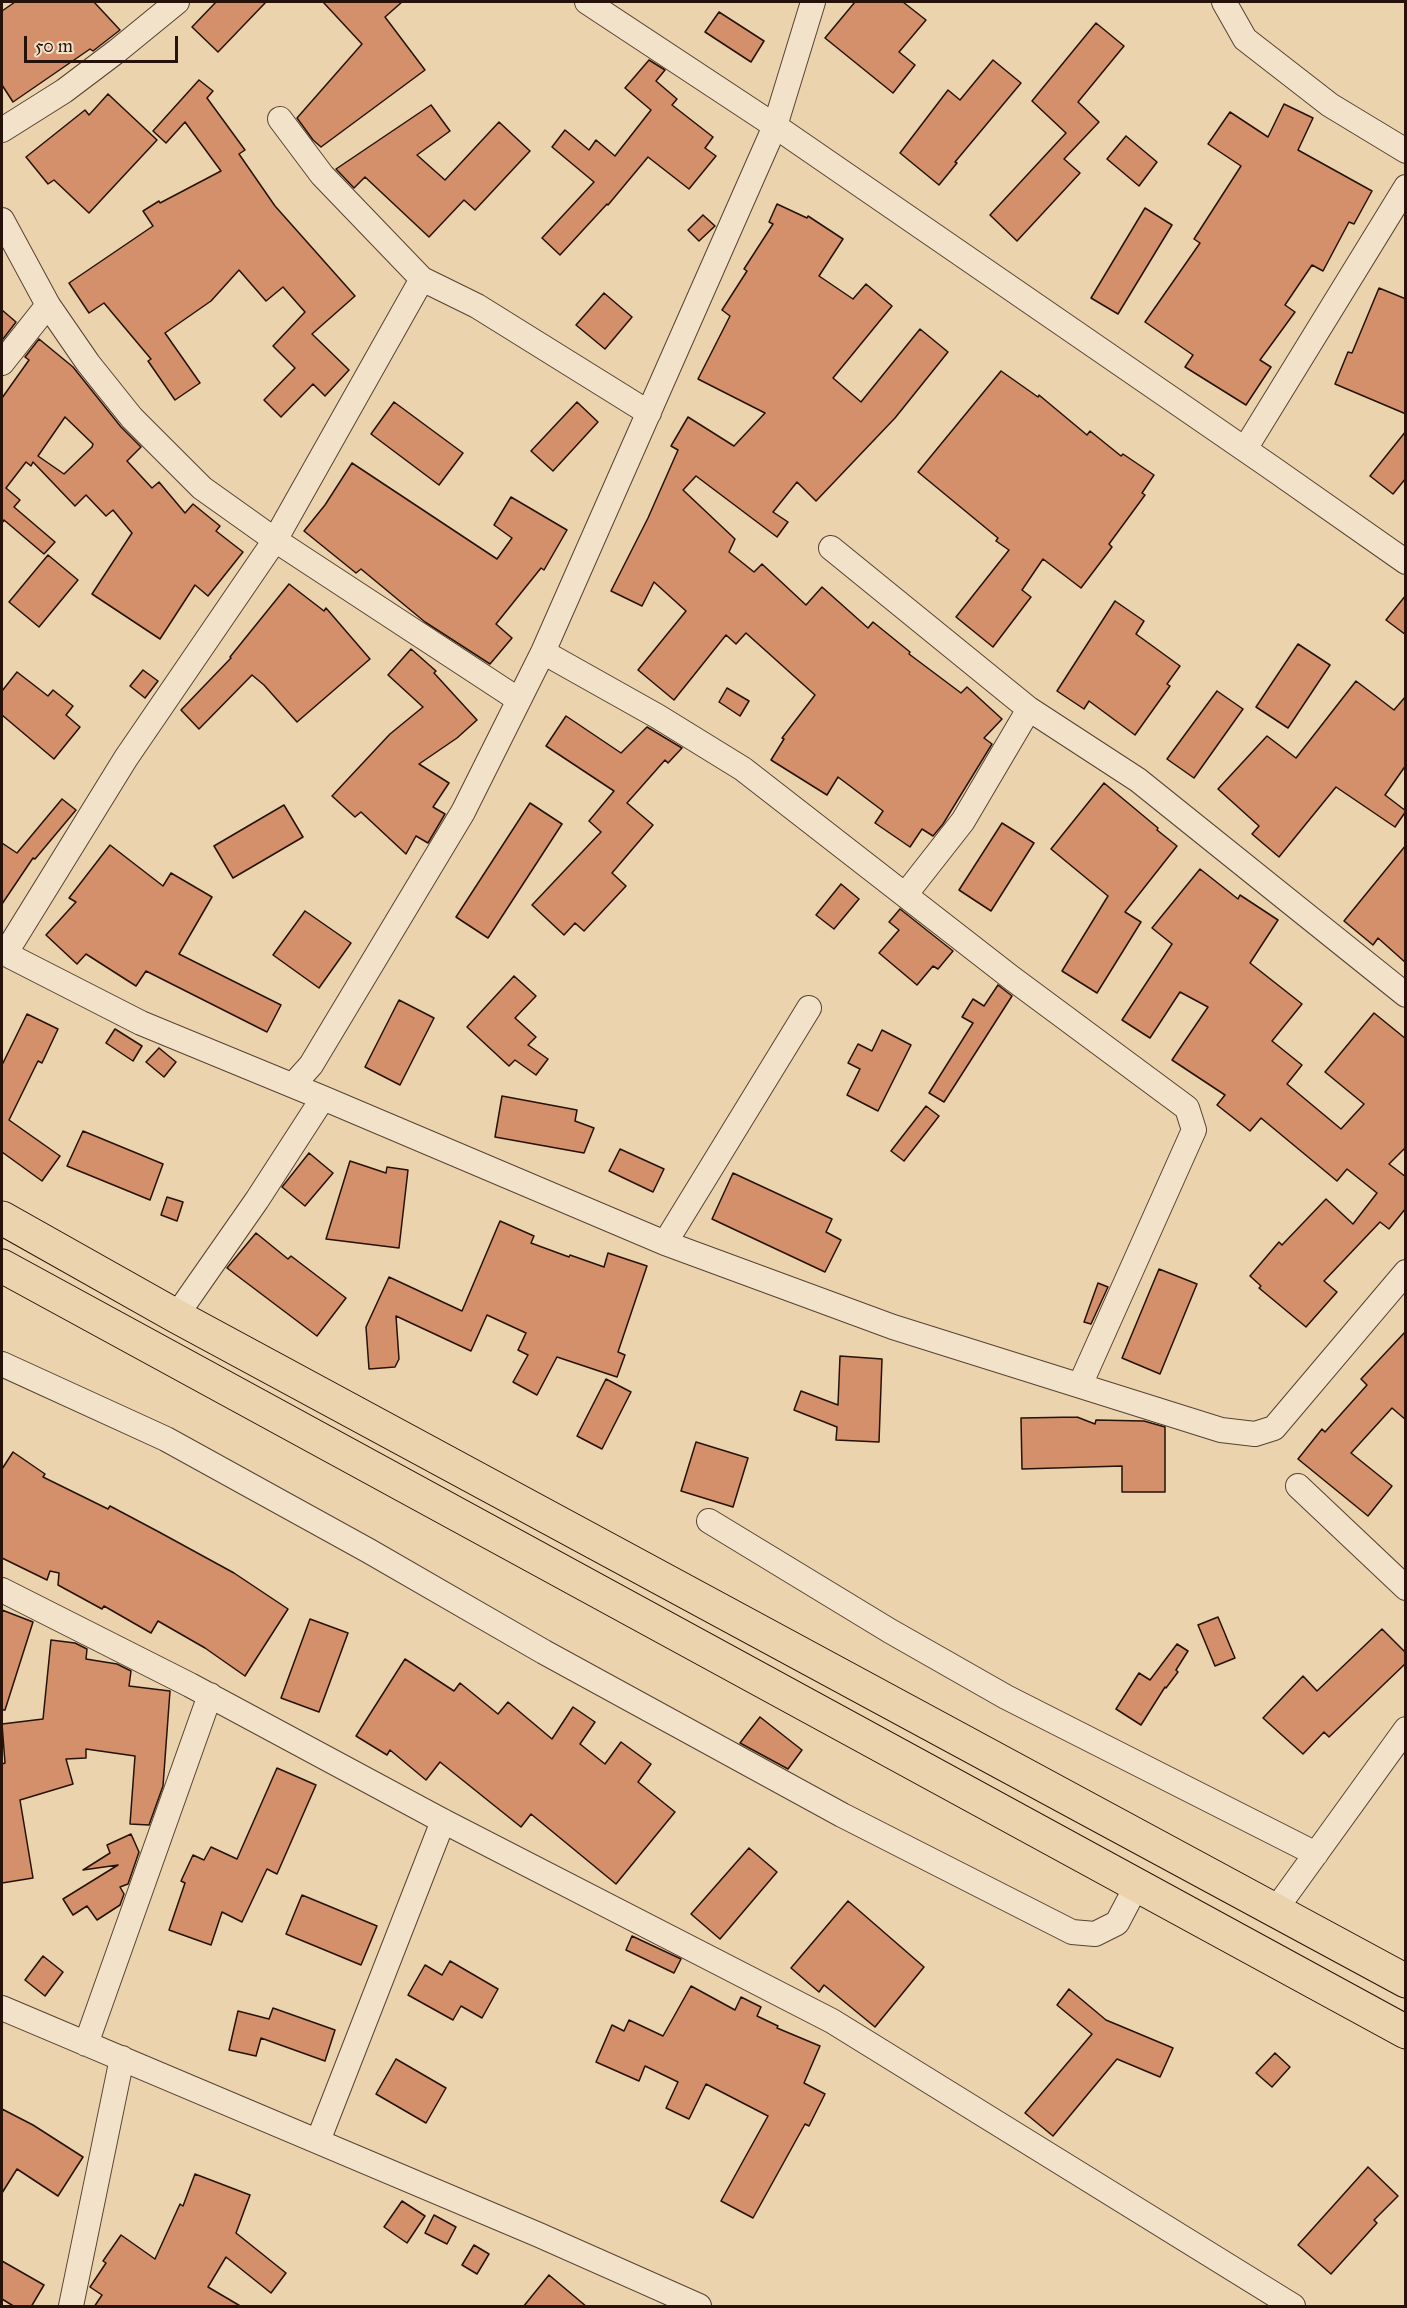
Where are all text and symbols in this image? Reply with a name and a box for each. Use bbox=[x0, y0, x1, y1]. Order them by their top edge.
scale bar bbox=[27, 24, 182, 62]
text: 50 m bbox=[35, 35, 73, 57]

